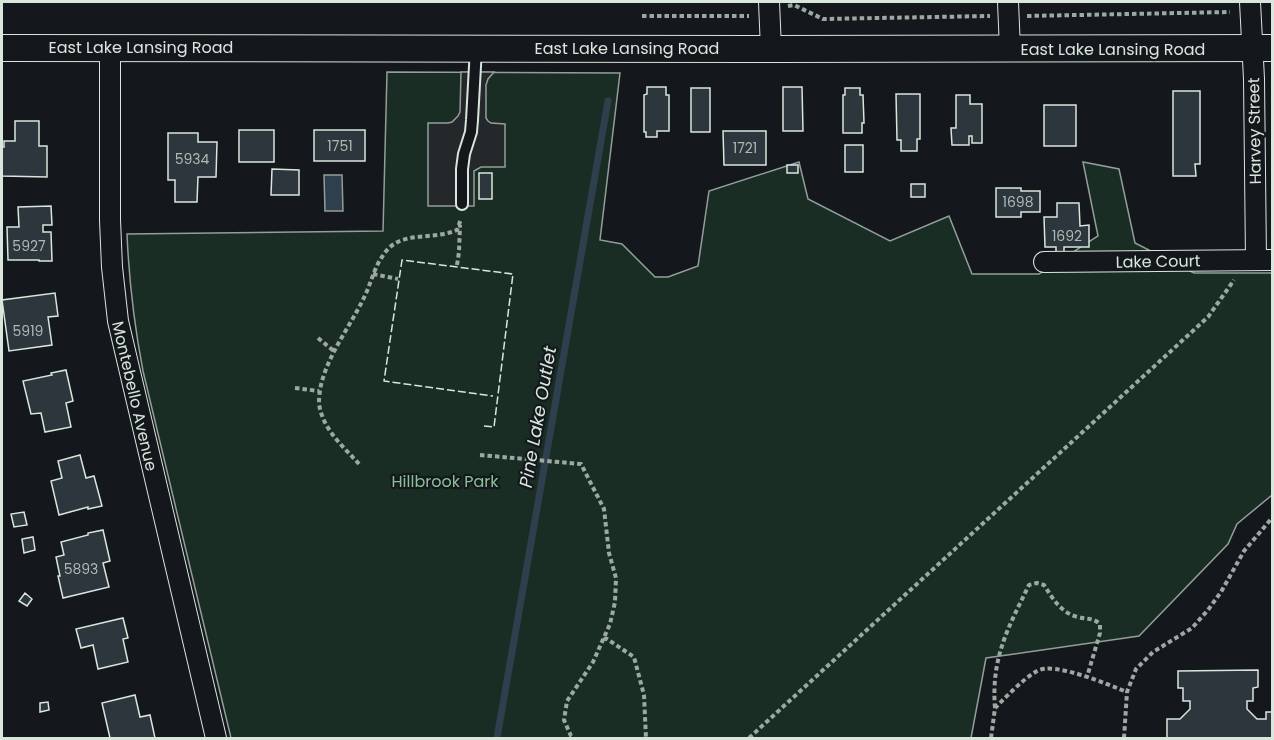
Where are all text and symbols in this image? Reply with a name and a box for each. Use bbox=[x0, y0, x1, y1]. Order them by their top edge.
street label: East Lake Lansing Road bbox=[49, 36, 233, 59]
street label: East Lake Lansing Road bbox=[535, 37, 719, 60]
street label: East Lake Lansing Road bbox=[1021, 38, 1205, 61]
street label: Harvey Street bbox=[1242, 77, 1267, 185]
house number: 1751 bbox=[327, 136, 353, 156]
house number: 1721 bbox=[733, 138, 757, 158]
house number: 5934 bbox=[175, 149, 210, 169]
house number: 1698 bbox=[1002, 192, 1034, 212]
house number: 1692 bbox=[1052, 226, 1082, 246]
house number: 5927 bbox=[12, 236, 46, 256]
street label: Lake Court bbox=[1115, 249, 1201, 274]
street label: Montebello Avenue bbox=[106, 319, 163, 473]
house number: 5919 bbox=[13, 321, 43, 341]
water label: Pine Lake Outlet bbox=[513, 344, 562, 489]
park label: Hillbrook Park bbox=[392, 470, 499, 493]
house number: 5893 bbox=[64, 559, 98, 579]

